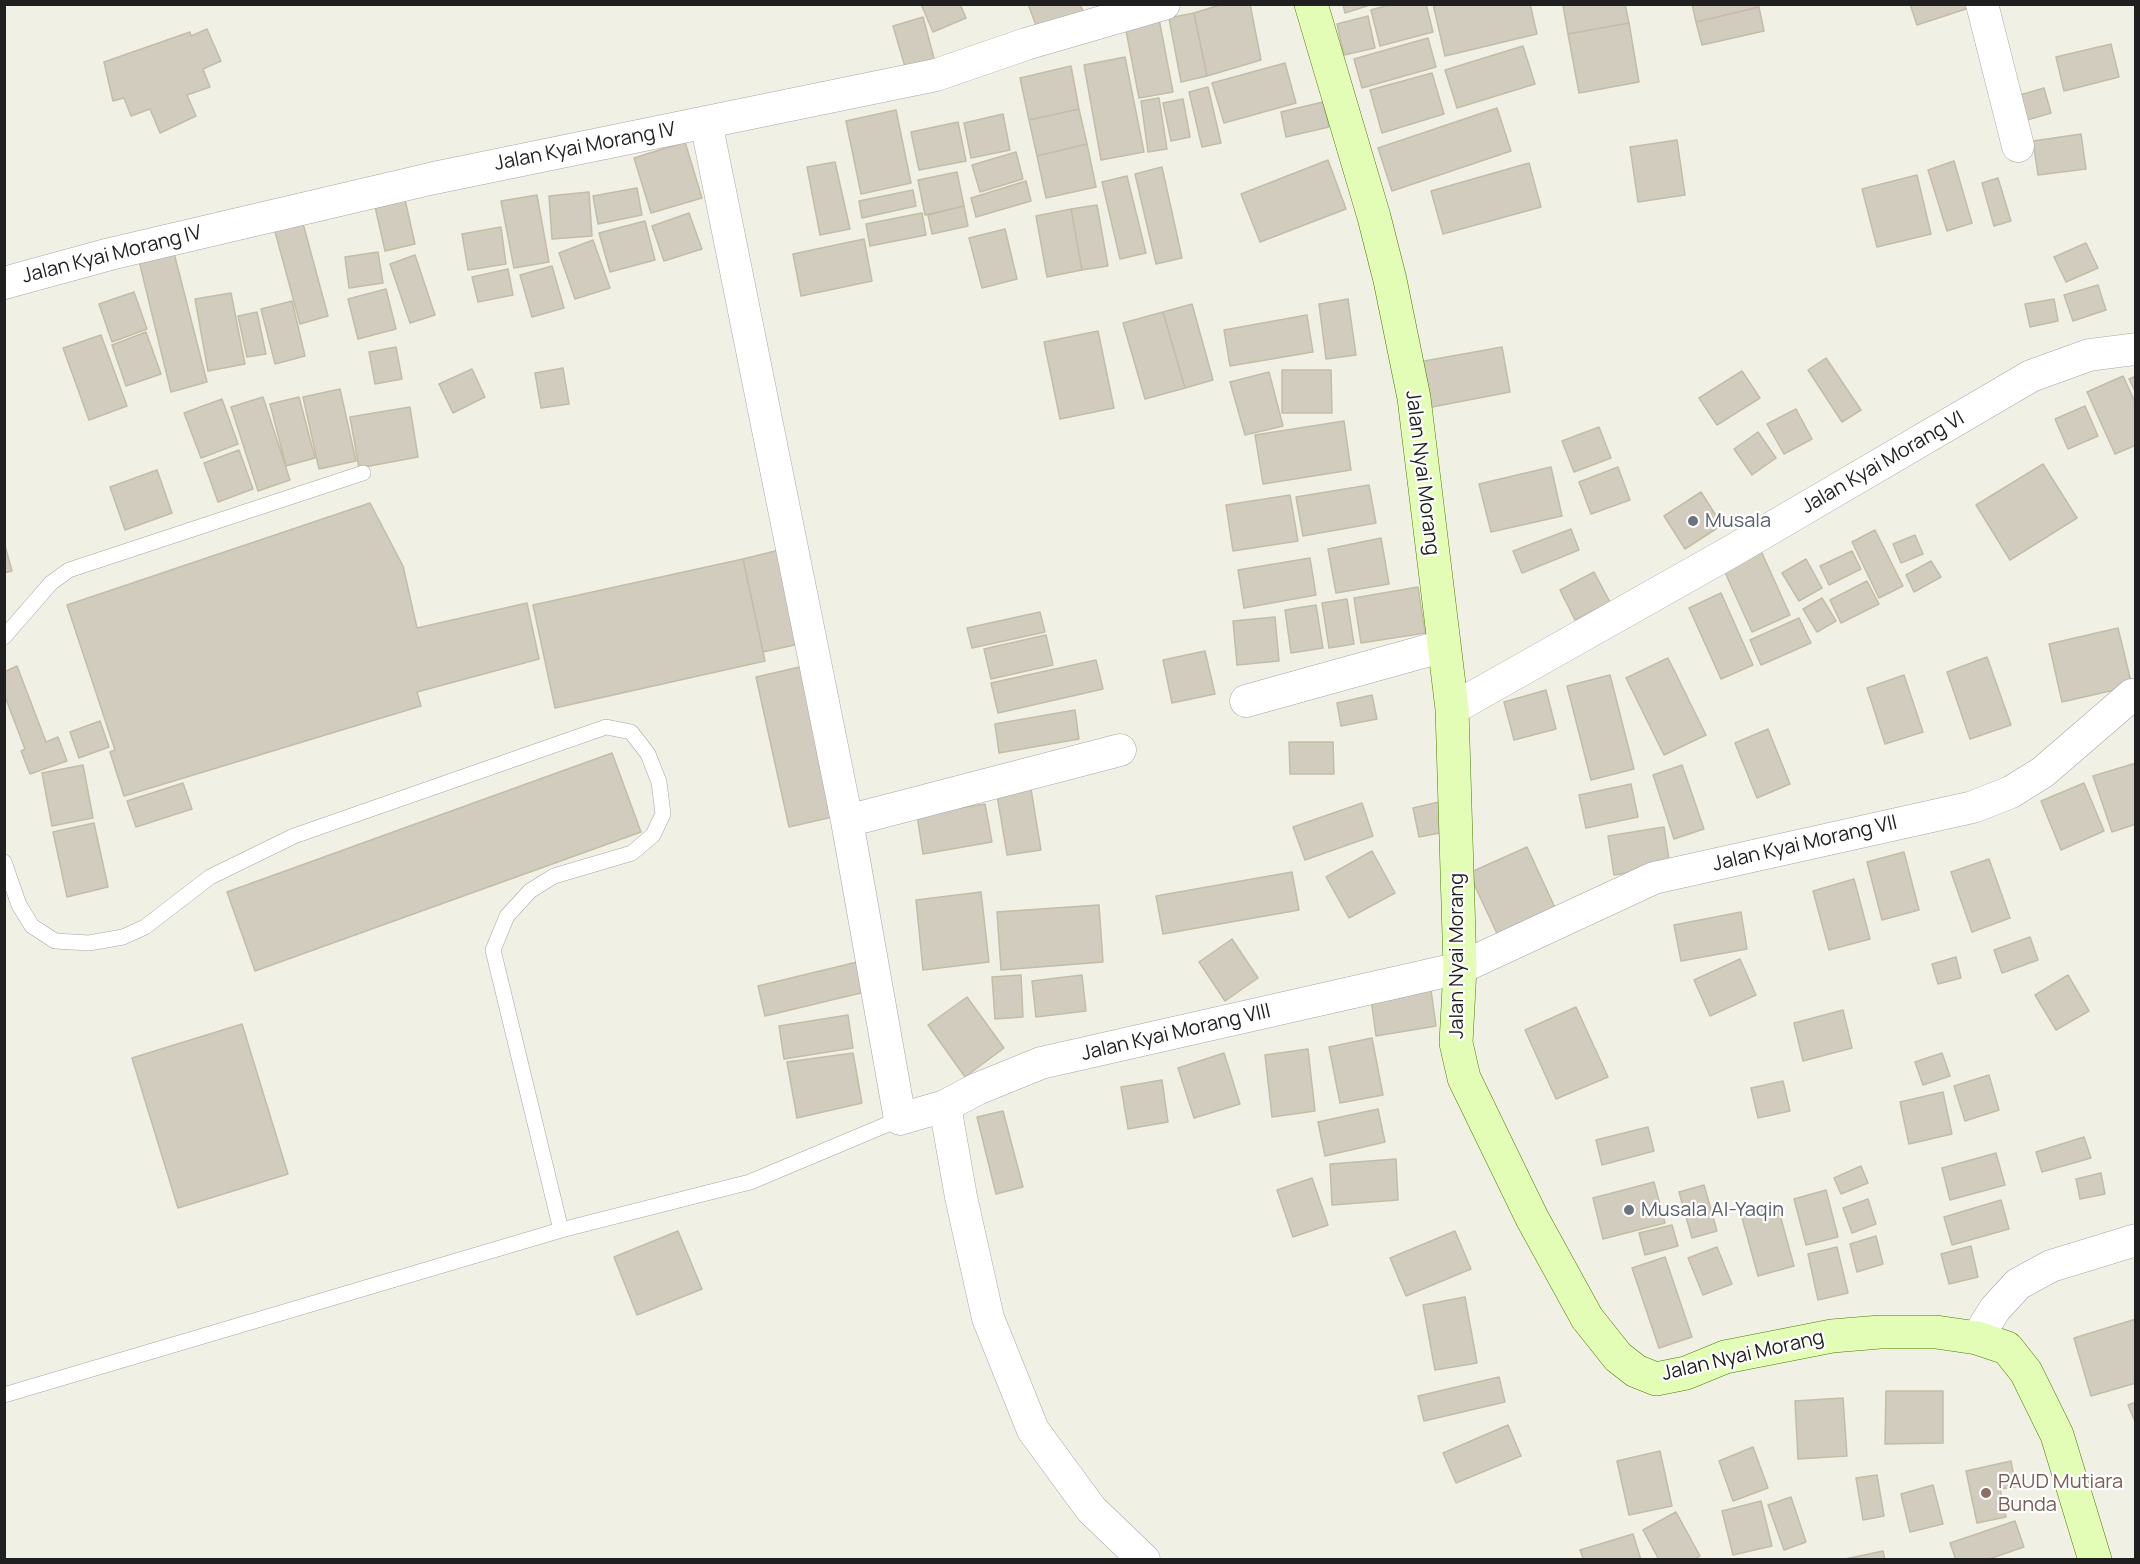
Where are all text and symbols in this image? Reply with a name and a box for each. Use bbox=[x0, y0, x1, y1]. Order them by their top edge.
street label: Jalan Kyai Morang IV bbox=[492, 118, 678, 176]
street label: Jalan Kyai Morang IV bbox=[20, 221, 204, 289]
street label: Jalan Nyai Morang bbox=[1400, 389, 1444, 557]
street label: Jalan Kyai Morang VI bbox=[1797, 407, 1969, 519]
place label: Musala bbox=[1705, 509, 1771, 533]
marker: Musala bbox=[1686, 514, 1700, 528]
street label: Jalan Kyai Morang VII bbox=[1710, 811, 1900, 877]
street label: Jalan Nyai Morang bbox=[1445, 873, 1469, 1039]
street label: Jalan Kyai Morang VIII bbox=[1079, 1000, 1273, 1066]
place label: Musala Al-Yaqin bbox=[1641, 1198, 1784, 1222]
marker: Musala Al-Yaqin bbox=[1622, 1203, 1636, 1217]
street label: Jalan Nyai Morang bbox=[1659, 1326, 1827, 1386]
place label: PAUD Mutiara Bunda bbox=[1998, 1470, 2123, 1517]
marker: PAUD Mutiara Bunda bbox=[1979, 1486, 1993, 1500]

